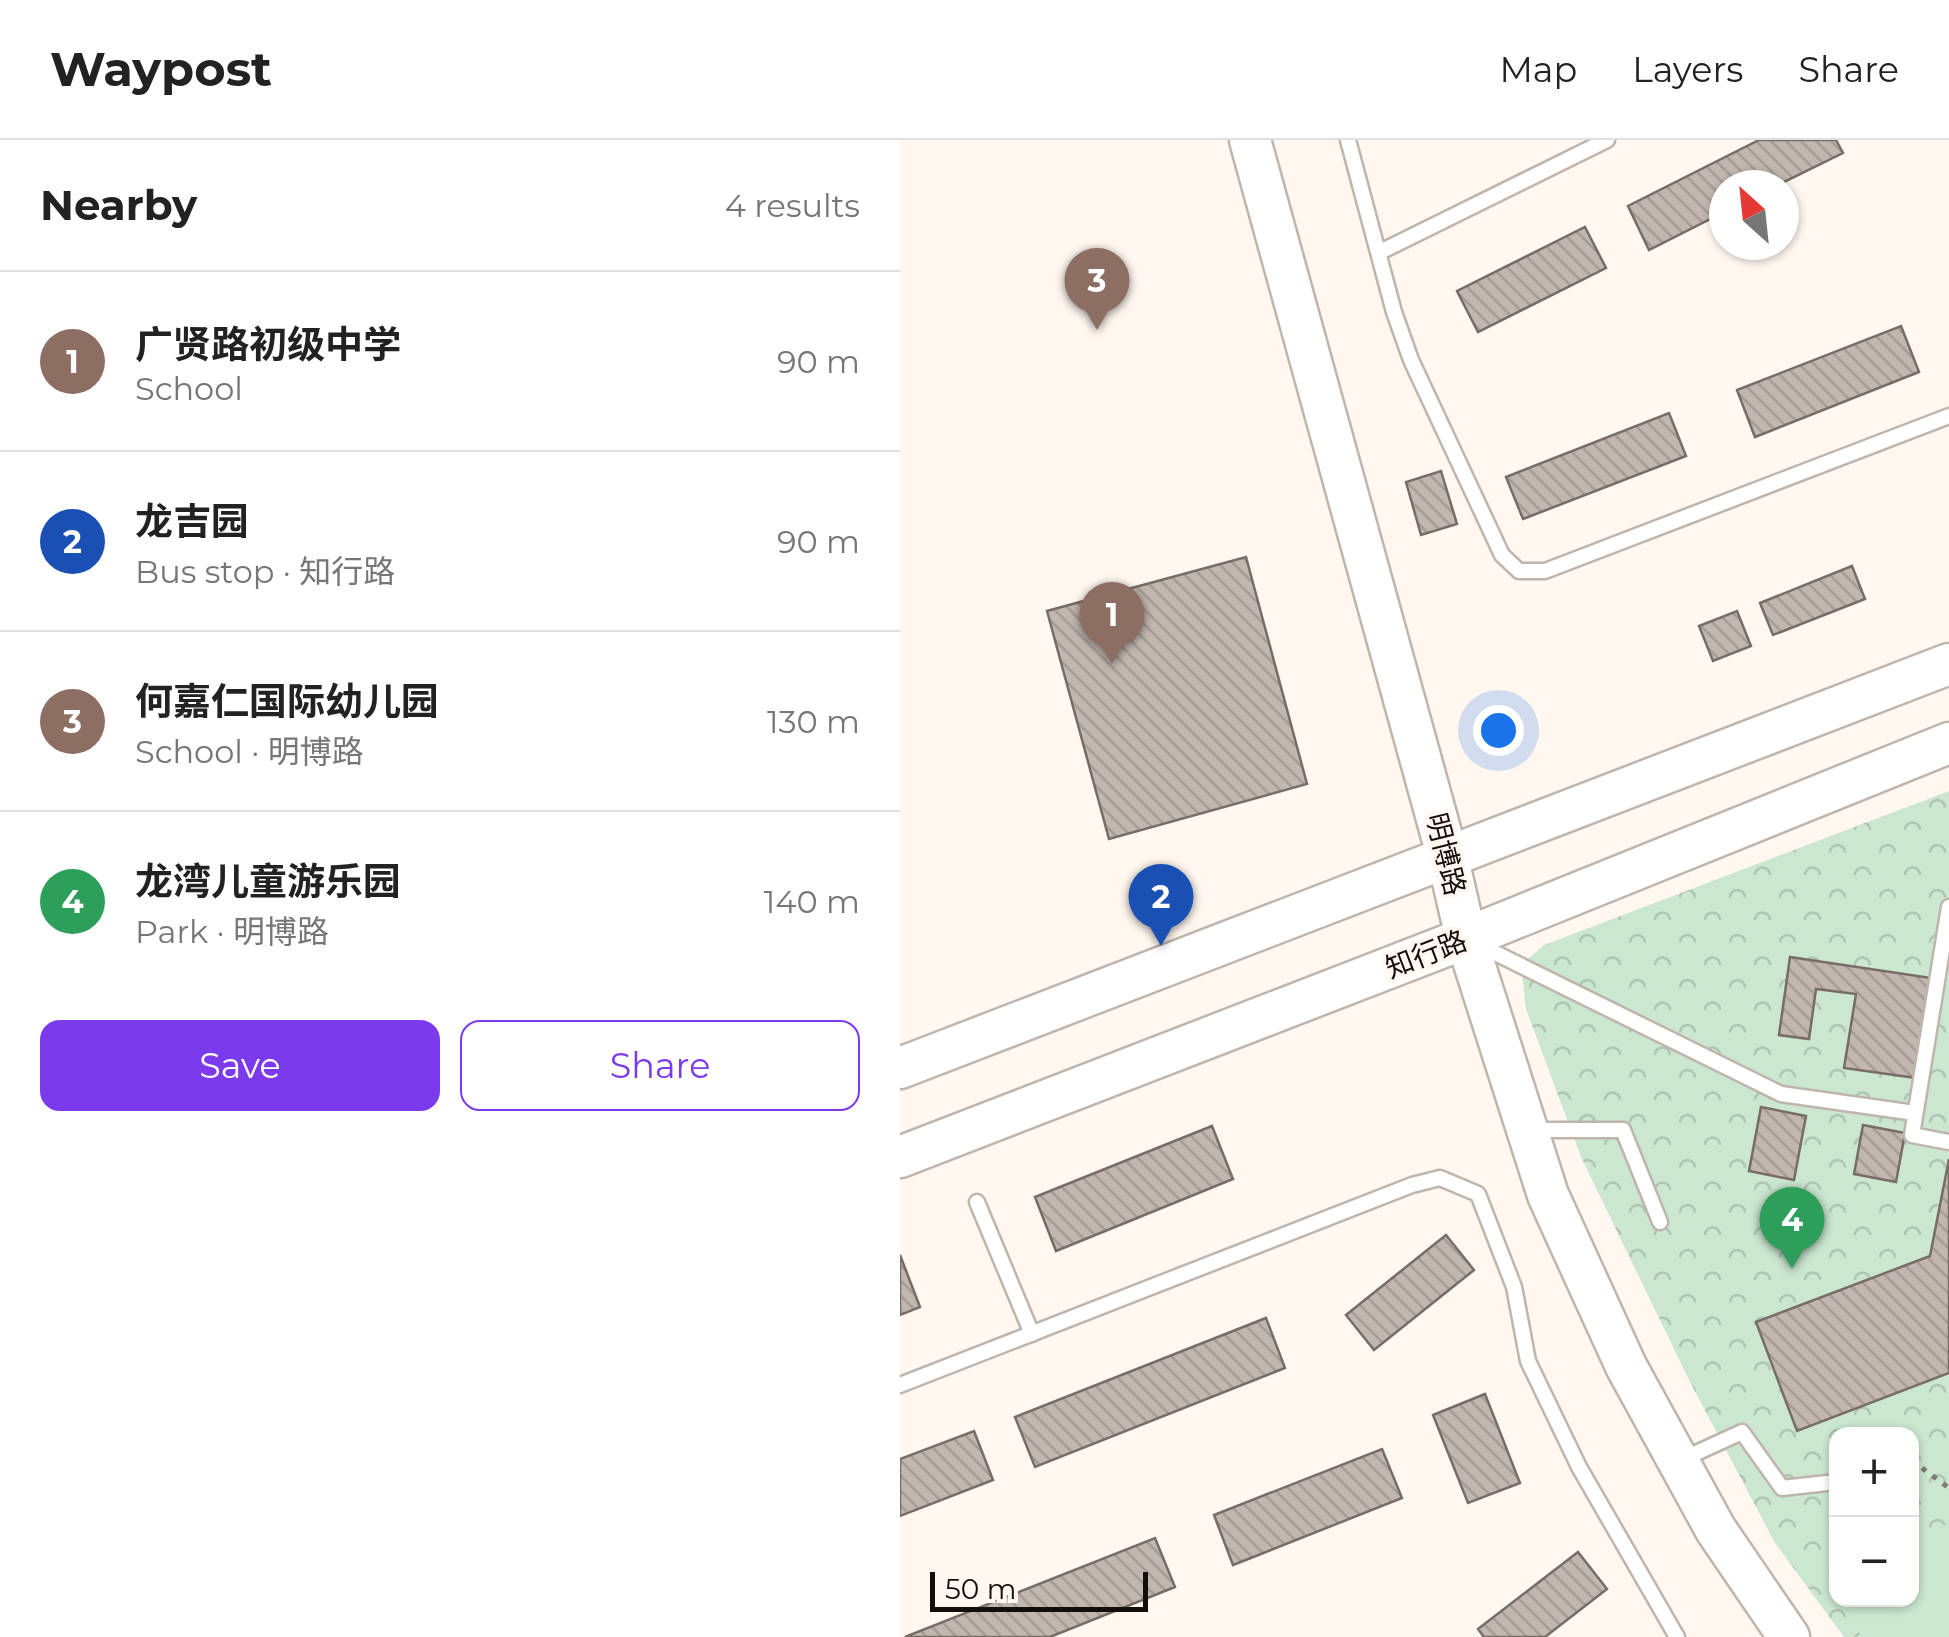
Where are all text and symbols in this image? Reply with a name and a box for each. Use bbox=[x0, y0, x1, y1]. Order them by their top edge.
text: Waypost bbox=[50, 40, 272, 98]
text: Map bbox=[1499, 48, 1577, 91]
text: Layers bbox=[1632, 48, 1743, 91]
text: Share bbox=[1798, 48, 1899, 91]
north arrow bbox=[1709, 170, 1799, 260]
text: Nearby bbox=[40, 179, 197, 231]
text: 4 results bbox=[725, 186, 860, 225]
pin: 3 bbox=[1064, 248, 1130, 330]
text: 广贤路初级中学 bbox=[135, 321, 401, 368]
text: 1 bbox=[66, 342, 79, 381]
text: 90 m bbox=[777, 342, 860, 381]
text: School bbox=[135, 369, 243, 408]
text: 龙吉园 bbox=[135, 498, 249, 545]
text: 2 bbox=[63, 522, 82, 561]
text: 90 m bbox=[777, 522, 860, 561]
text: Bus stop · 知行路 bbox=[135, 552, 395, 591]
pin: 1 bbox=[1080, 582, 1144, 664]
text: 何嘉仁国际幼儿园 bbox=[135, 678, 439, 725]
text: 3 bbox=[63, 702, 82, 741]
text: 130 m bbox=[767, 702, 860, 741]
your location bbox=[1473, 705, 1524, 756]
text: School · 明博路 bbox=[135, 732, 364, 771]
street label: 明博路 bbox=[1419, 809, 1473, 899]
text: 龙湾儿童游乐园 bbox=[135, 858, 401, 905]
pin: 2 bbox=[1128, 864, 1194, 946]
text: 4 bbox=[61, 882, 84, 921]
text: 140 m bbox=[764, 882, 860, 921]
text: Park · 明博路 bbox=[135, 912, 329, 951]
street label: 知行路 bbox=[1381, 923, 1471, 985]
button: Save bbox=[40, 1020, 440, 1111]
button: Share bbox=[460, 1020, 860, 1111]
pin: 4 bbox=[1760, 1186, 1824, 1269]
map controls bbox=[1829, 1427, 1919, 1607]
button: + bbox=[1829, 1427, 1919, 1517]
button: − bbox=[1829, 1517, 1919, 1607]
scale bar bbox=[930, 1567, 1148, 1612]
text: 50 m bbox=[945, 1572, 1016, 1606]

